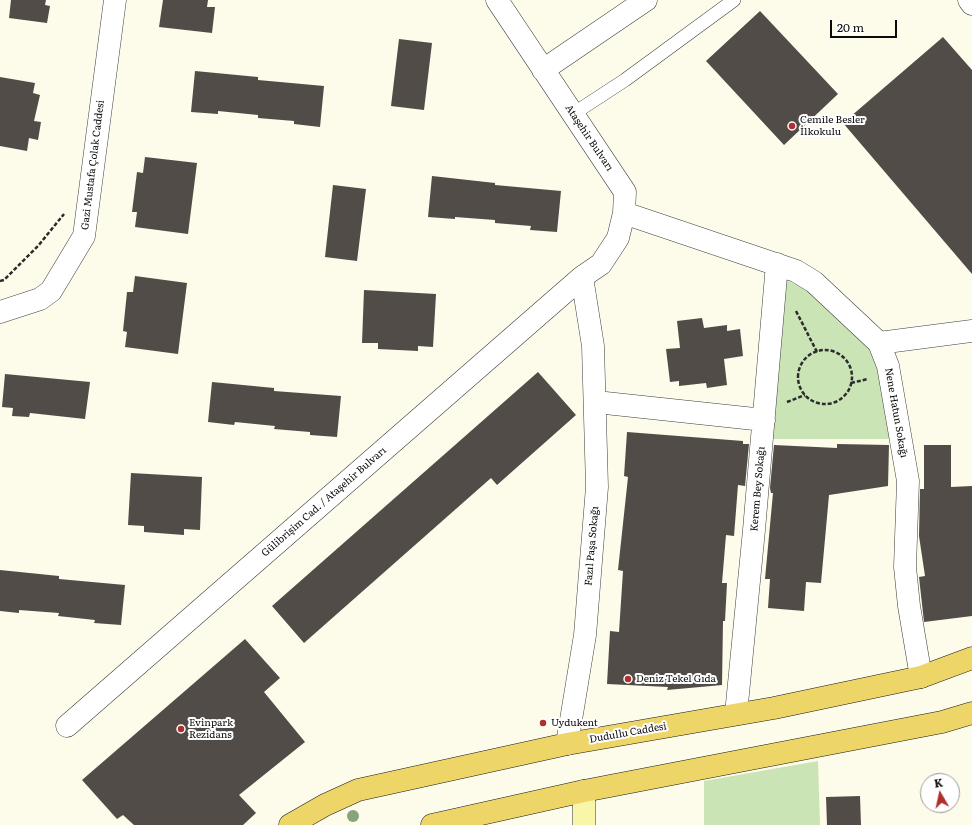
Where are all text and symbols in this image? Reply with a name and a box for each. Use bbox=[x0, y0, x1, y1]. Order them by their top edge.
scale bar bbox=[832, 12, 899, 38]
text: 20 m bbox=[837, 18, 864, 36]
street label: Gazi Mustafa Çolak Caddesi bbox=[79, 99, 107, 231]
street label: Ataşehir Bulvarı bbox=[562, 103, 616, 173]
place label: Cemile Besler İlkokulu bbox=[800, 114, 865, 138]
marker: Cemile Besler İlkokulu bbox=[787, 121, 797, 131]
street label: Nene Hatun Sokağı bbox=[882, 367, 910, 459]
street label: Gülibrişim Cad. / Ataşehir Bulvarı bbox=[259, 445, 389, 559]
street label: Kerem Bey Sokağı bbox=[748, 446, 768, 532]
street label: Fazıl Paşa Sokağı bbox=[583, 506, 601, 586]
place label: Deniz Tekel Gıda bbox=[636, 673, 716, 685]
marker: Deniz Tekel Gıda bbox=[623, 674, 633, 684]
place label: Evinpark Rezidans bbox=[189, 717, 233, 740]
place label: Uydukent bbox=[551, 717, 598, 729]
marker: Uydukent bbox=[538, 718, 548, 728]
street label: Dudullu Caddesi bbox=[588, 720, 668, 746]
marker: Evinpark Rezidans bbox=[176, 724, 186, 734]
north arrow bbox=[920, 773, 960, 813]
text: K bbox=[933, 774, 944, 791]

